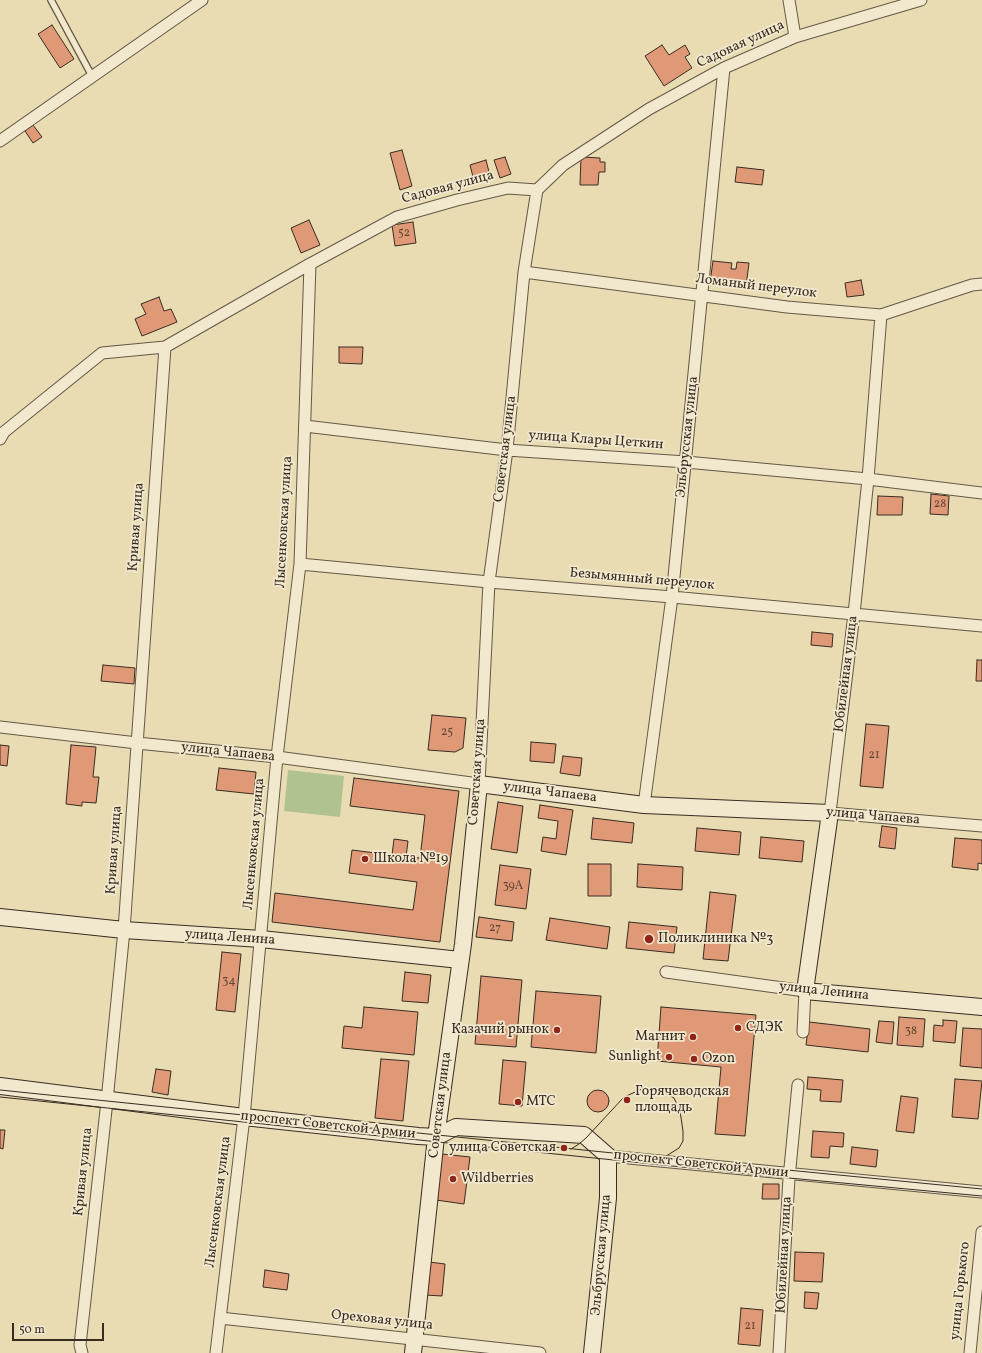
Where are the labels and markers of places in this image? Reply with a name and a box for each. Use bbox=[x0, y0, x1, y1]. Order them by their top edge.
place label: Школа №19 bbox=[373, 851, 448, 867]
marker: Школа №19 bbox=[360, 854, 370, 864]
place label: Поликлиника №3 bbox=[658, 931, 773, 947]
marker: Поликлиника №3 bbox=[643, 933, 655, 945]
place label: СДЭК bbox=[746, 1020, 783, 1036]
place label: Казачий рынок bbox=[451, 1022, 549, 1038]
marker: СДЭК bbox=[733, 1023, 743, 1033]
marker: Казачий рынок bbox=[552, 1025, 562, 1035]
place label: Магнит bbox=[635, 1029, 685, 1045]
marker: Магнит bbox=[688, 1032, 698, 1042]
place label: Sunlight bbox=[608, 1049, 661, 1065]
place label: Ozon bbox=[702, 1051, 735, 1067]
marker: Sunlight bbox=[664, 1052, 674, 1062]
marker: Ozon bbox=[689, 1054, 699, 1064]
place label: Горячеводская площадь bbox=[635, 1084, 729, 1116]
place label: МТС bbox=[526, 1094, 556, 1110]
marker: Горячеводская площадь bbox=[622, 1095, 632, 1105]
marker: МТС bbox=[513, 1097, 523, 1107]
place label: улица Советская bbox=[449, 1140, 556, 1156]
marker: улица Советская bbox=[559, 1143, 569, 1153]
place label: Wildberries bbox=[461, 1171, 534, 1187]
marker: Wildberries bbox=[448, 1174, 458, 1184]

